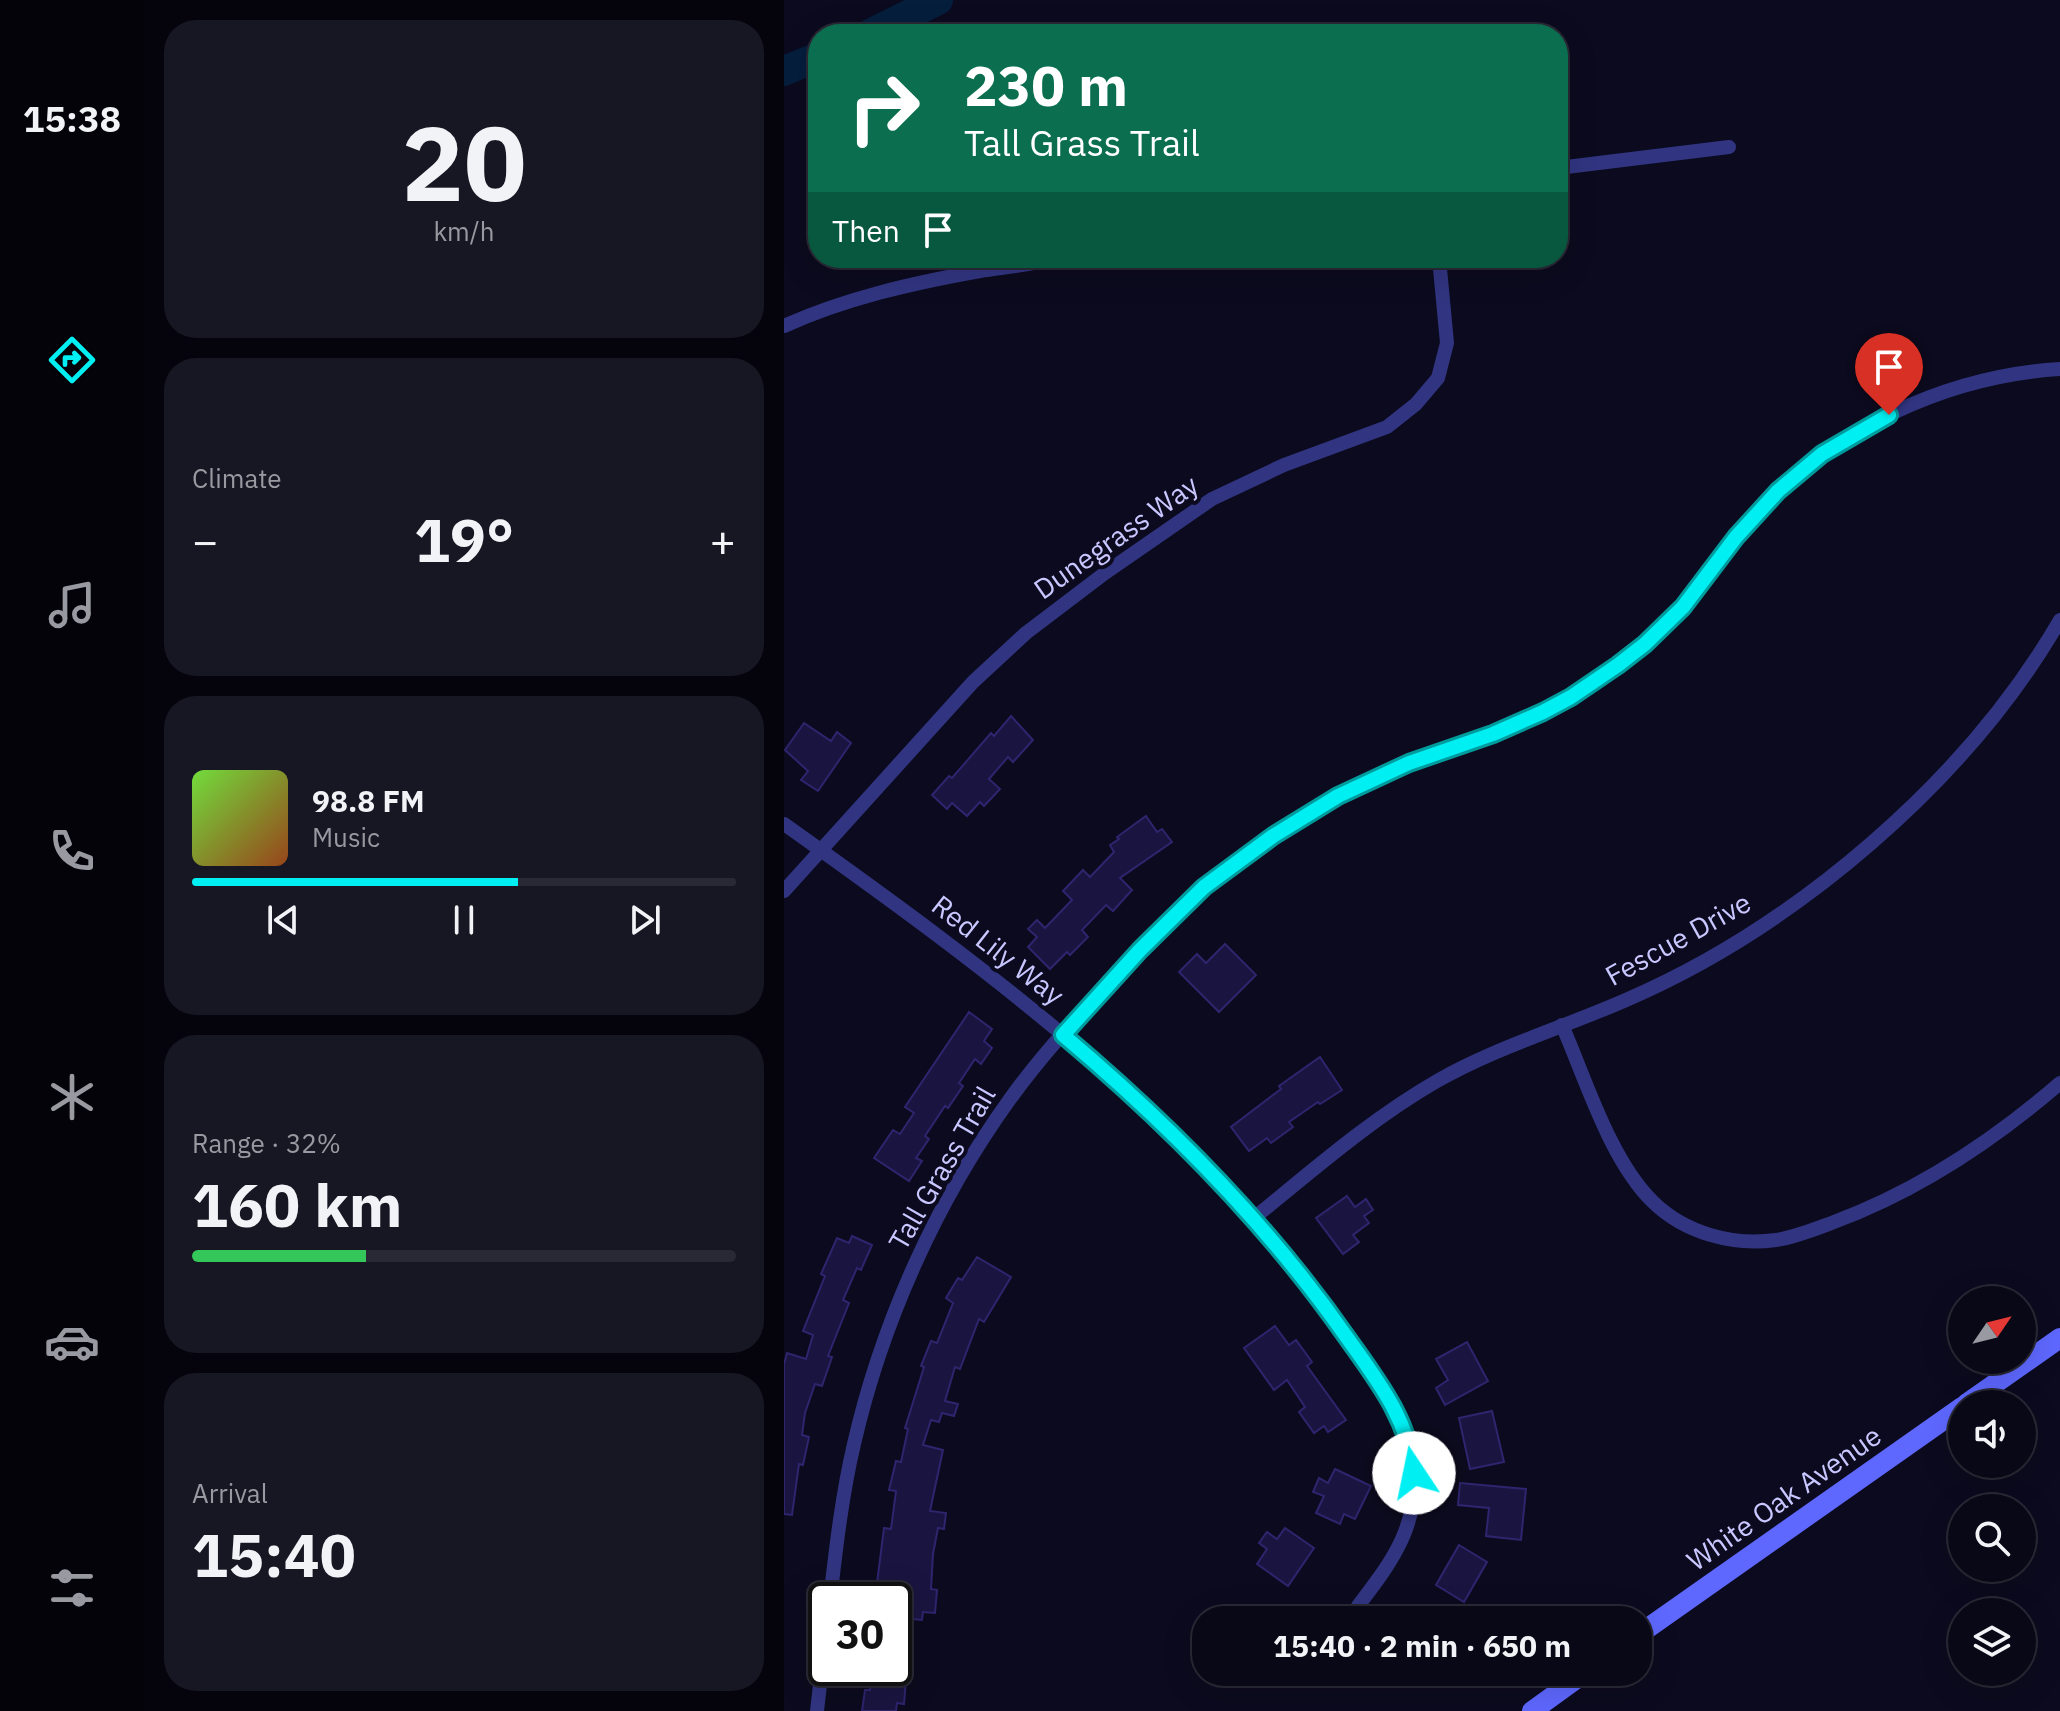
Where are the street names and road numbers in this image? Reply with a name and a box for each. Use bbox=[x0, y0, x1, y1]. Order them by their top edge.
street label: Dunegrass Way bbox=[1026, 466, 1205, 607]
street label: Fescue Drive bbox=[1598, 883, 1757, 994]
street label: Red Lily Way bbox=[925, 886, 1072, 1013]
street label: Tall Grass Trail bbox=[880, 1079, 1003, 1256]
street label: White Oak Avenue bbox=[1679, 1417, 1888, 1578]

